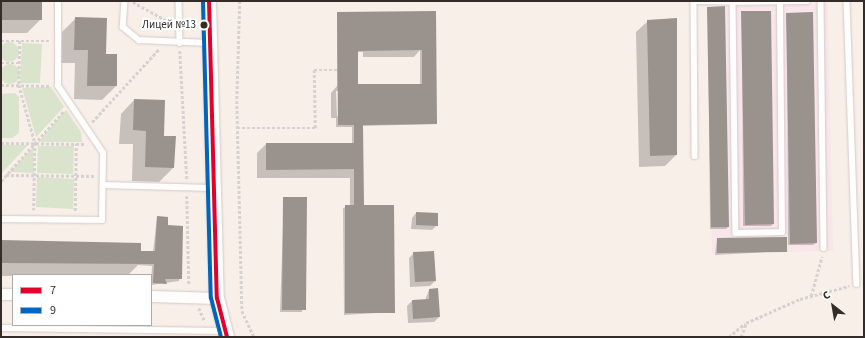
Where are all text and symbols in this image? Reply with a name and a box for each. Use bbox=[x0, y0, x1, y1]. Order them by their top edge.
place label: Лицей №13 bbox=[142, 18, 196, 32]
marker: Лицей №13 bbox=[199, 20, 209, 30]
legend bbox=[12, 274, 152, 326]
text: 7 bbox=[50, 282, 56, 299]
north arrow bbox=[813, 286, 853, 326]
text: С bbox=[820, 287, 833, 303]
text: 9 bbox=[50, 302, 56, 319]

